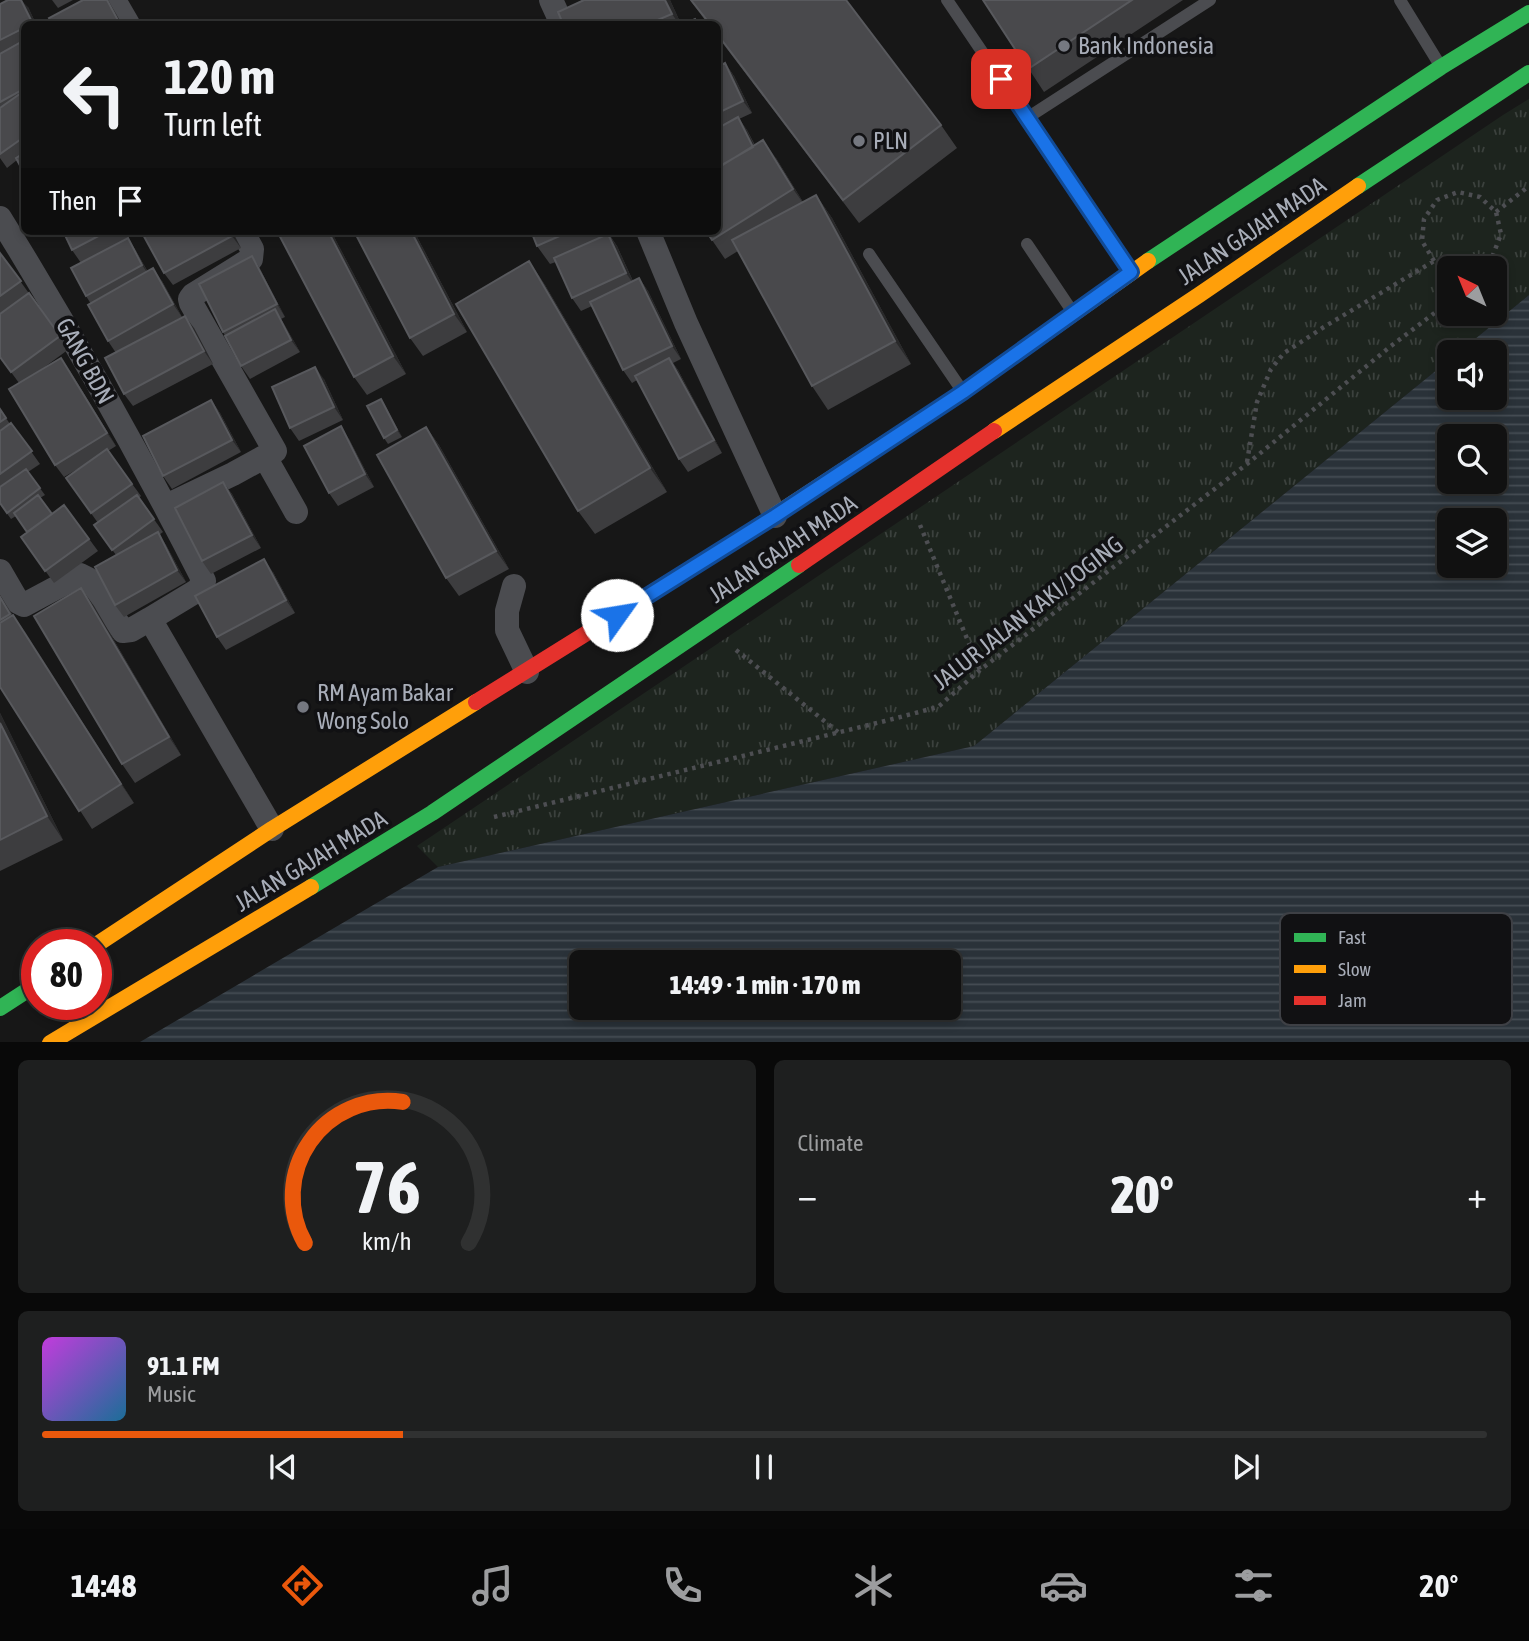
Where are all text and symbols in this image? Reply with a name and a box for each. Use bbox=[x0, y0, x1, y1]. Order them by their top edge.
place label: Bank Indonesia bbox=[1078, 32, 1214, 59]
marker: Bank Indonesia bbox=[1056, 38, 1072, 54]
text: 120 m bbox=[164, 48, 275, 104]
icon: left bbox=[49, 49, 140, 140]
pin bbox=[971, 49, 1031, 109]
icon: arrive bbox=[982, 60, 1020, 98]
text: Turn left bbox=[164, 106, 262, 143]
place label: PLN bbox=[873, 127, 908, 154]
marker: PLN bbox=[851, 133, 867, 149]
street label: JALAN GAJAH MADA bbox=[1173, 171, 1331, 290]
icon: arrive bbox=[111, 182, 149, 220]
text: Then bbox=[49, 186, 97, 216]
north arrow bbox=[1437, 256, 1507, 326]
map controls bbox=[1437, 256, 1507, 578]
street label: GANG BDN bbox=[51, 313, 120, 408]
button: sound bbox=[1437, 340, 1507, 410]
button: search bbox=[1437, 424, 1507, 494]
street label: JALAN GAJAH MADA bbox=[704, 489, 862, 608]
button: layers bbox=[1437, 508, 1507, 578]
street label: JALUR JALAN KAKI/JOGING bbox=[928, 530, 1128, 695]
position arrow bbox=[580, 578, 654, 652]
place label: RM Ayam Bakar Wong Solo bbox=[317, 679, 454, 734]
marker: RM Ayam Bakar Wong Solo bbox=[295, 699, 311, 715]
street label: JALAN GAJAH MADA bbox=[230, 805, 392, 916]
legend bbox=[1280, 913, 1512, 1025]
text: Fast bbox=[1338, 926, 1366, 948]
speed limit sign: 80 bbox=[21, 929, 112, 1020]
text: Slow bbox=[1338, 958, 1372, 980]
text: 14:49 · 1 min · 170 m bbox=[670, 970, 860, 1000]
text: Jam bbox=[1338, 989, 1367, 1011]
text: Climate bbox=[798, 1130, 863, 1156]
text: 76 bbox=[353, 1145, 421, 1228]
text: 20° bbox=[1111, 1164, 1174, 1224]
text: − bbox=[798, 1173, 817, 1216]
text: + bbox=[1467, 1173, 1487, 1216]
text: km/h bbox=[362, 1226, 412, 1254]
text: 91.1 FM bbox=[147, 1351, 220, 1381]
text: Music bbox=[147, 1381, 195, 1407]
icon: previous bbox=[264, 1448, 302, 1486]
icon: pause bbox=[745, 1448, 783, 1486]
icon: next bbox=[1227, 1448, 1265, 1486]
icon: directions bbox=[278, 1561, 327, 1610]
icon: music bbox=[468, 1561, 517, 1610]
icon: phone bbox=[658, 1561, 707, 1610]
icon: climate bbox=[849, 1561, 898, 1610]
icon: car bbox=[1039, 1561, 1088, 1610]
icon: filters bbox=[1229, 1561, 1278, 1610]
text: 14:48 bbox=[71, 1567, 136, 1604]
text: 20° bbox=[1419, 1567, 1458, 1604]

